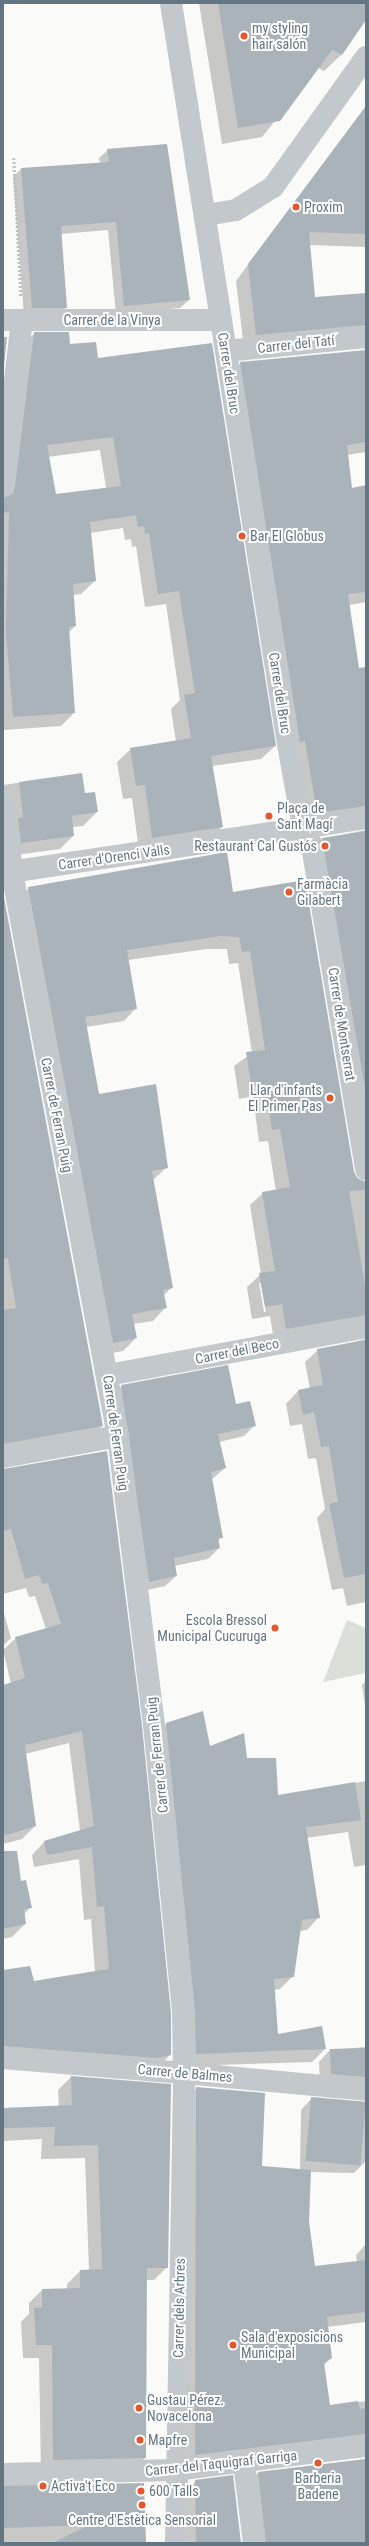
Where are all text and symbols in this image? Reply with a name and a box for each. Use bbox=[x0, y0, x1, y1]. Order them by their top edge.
place label: my styling hair salón bbox=[252, 20, 308, 52]
marker: my styling hair salón bbox=[239, 31, 249, 41]
place label: Proxim bbox=[304, 199, 343, 215]
marker: Proxim bbox=[291, 202, 301, 212]
street label: Carrer de la Vinya bbox=[63, 312, 161, 328]
street label: Carrer del Bruc bbox=[214, 331, 244, 415]
street label: Carrer del Tatí bbox=[256, 332, 336, 356]
place label: Bar El Globus bbox=[250, 528, 324, 544]
marker: Bar El Globus bbox=[237, 531, 247, 541]
street label: Carrer del Bruc bbox=[265, 651, 295, 735]
place label: Plaça de Sant Magí bbox=[277, 800, 333, 832]
marker: Plaça de Sant Magí bbox=[264, 811, 274, 821]
place label: Restaurant Cal Gustós bbox=[194, 838, 317, 854]
street label: Carrer d'Orenci Valls bbox=[57, 841, 171, 873]
marker: Restaurant Cal Gustós bbox=[320, 841, 330, 851]
place label: Farmàcia Gilabert bbox=[297, 876, 348, 908]
marker: Farmàcia Gilabert bbox=[284, 887, 294, 897]
street label: Carrer de Montserrat bbox=[325, 966, 359, 1082]
street label: Carrer de Ferran Puig bbox=[38, 1056, 76, 1174]
place label: Llar d'infants El Primer Pas bbox=[248, 1082, 322, 1114]
marker: Llar d'infants El Primer Pas bbox=[325, 1093, 335, 1103]
street label: Carrer del Beco bbox=[194, 1335, 280, 1367]
street label: Carrer de Ferran Puig bbox=[100, 1374, 132, 1492]
place label: Escola Bressol Municipal Cucuruga bbox=[157, 1612, 267, 1644]
marker: Escola Bressol Municipal Cucuruga bbox=[270, 1623, 280, 1633]
street label: Carrer de Ferran Puig bbox=[143, 1696, 171, 1814]
street label: Carrer de Balmes bbox=[137, 2060, 233, 2086]
street label: Carrer dels Arbres bbox=[170, 2258, 188, 2358]
place label: Sala d'exposicions Municipal bbox=[241, 2329, 343, 2362]
marker: Sala d'exposicions Municipal bbox=[228, 2340, 238, 2350]
place label: Gustau Pérez. Novacelona bbox=[147, 2392, 224, 2424]
marker: Gustau Pérez. Novacelona bbox=[134, 2403, 144, 2413]
place label: Mapfre bbox=[148, 2432, 187, 2448]
marker: Mapfre bbox=[135, 2435, 145, 2445]
street label: Carrer del Taquigraf Garriga bbox=[144, 2447, 298, 2479]
marker: Barberia Badene bbox=[313, 2458, 323, 2468]
place label: Barberia Badene bbox=[295, 2470, 341, 2502]
place label: Activa't Eco bbox=[51, 2478, 115, 2494]
marker: Activa't Eco bbox=[38, 2481, 48, 2491]
place label: 600 Talls bbox=[149, 2483, 199, 2499]
marker: 600 Talls bbox=[136, 2486, 146, 2496]
marker: Centre d'Estètica Sensorial bbox=[137, 2500, 147, 2510]
place label: Centre d'Estètica Sensorial bbox=[68, 2512, 216, 2528]

